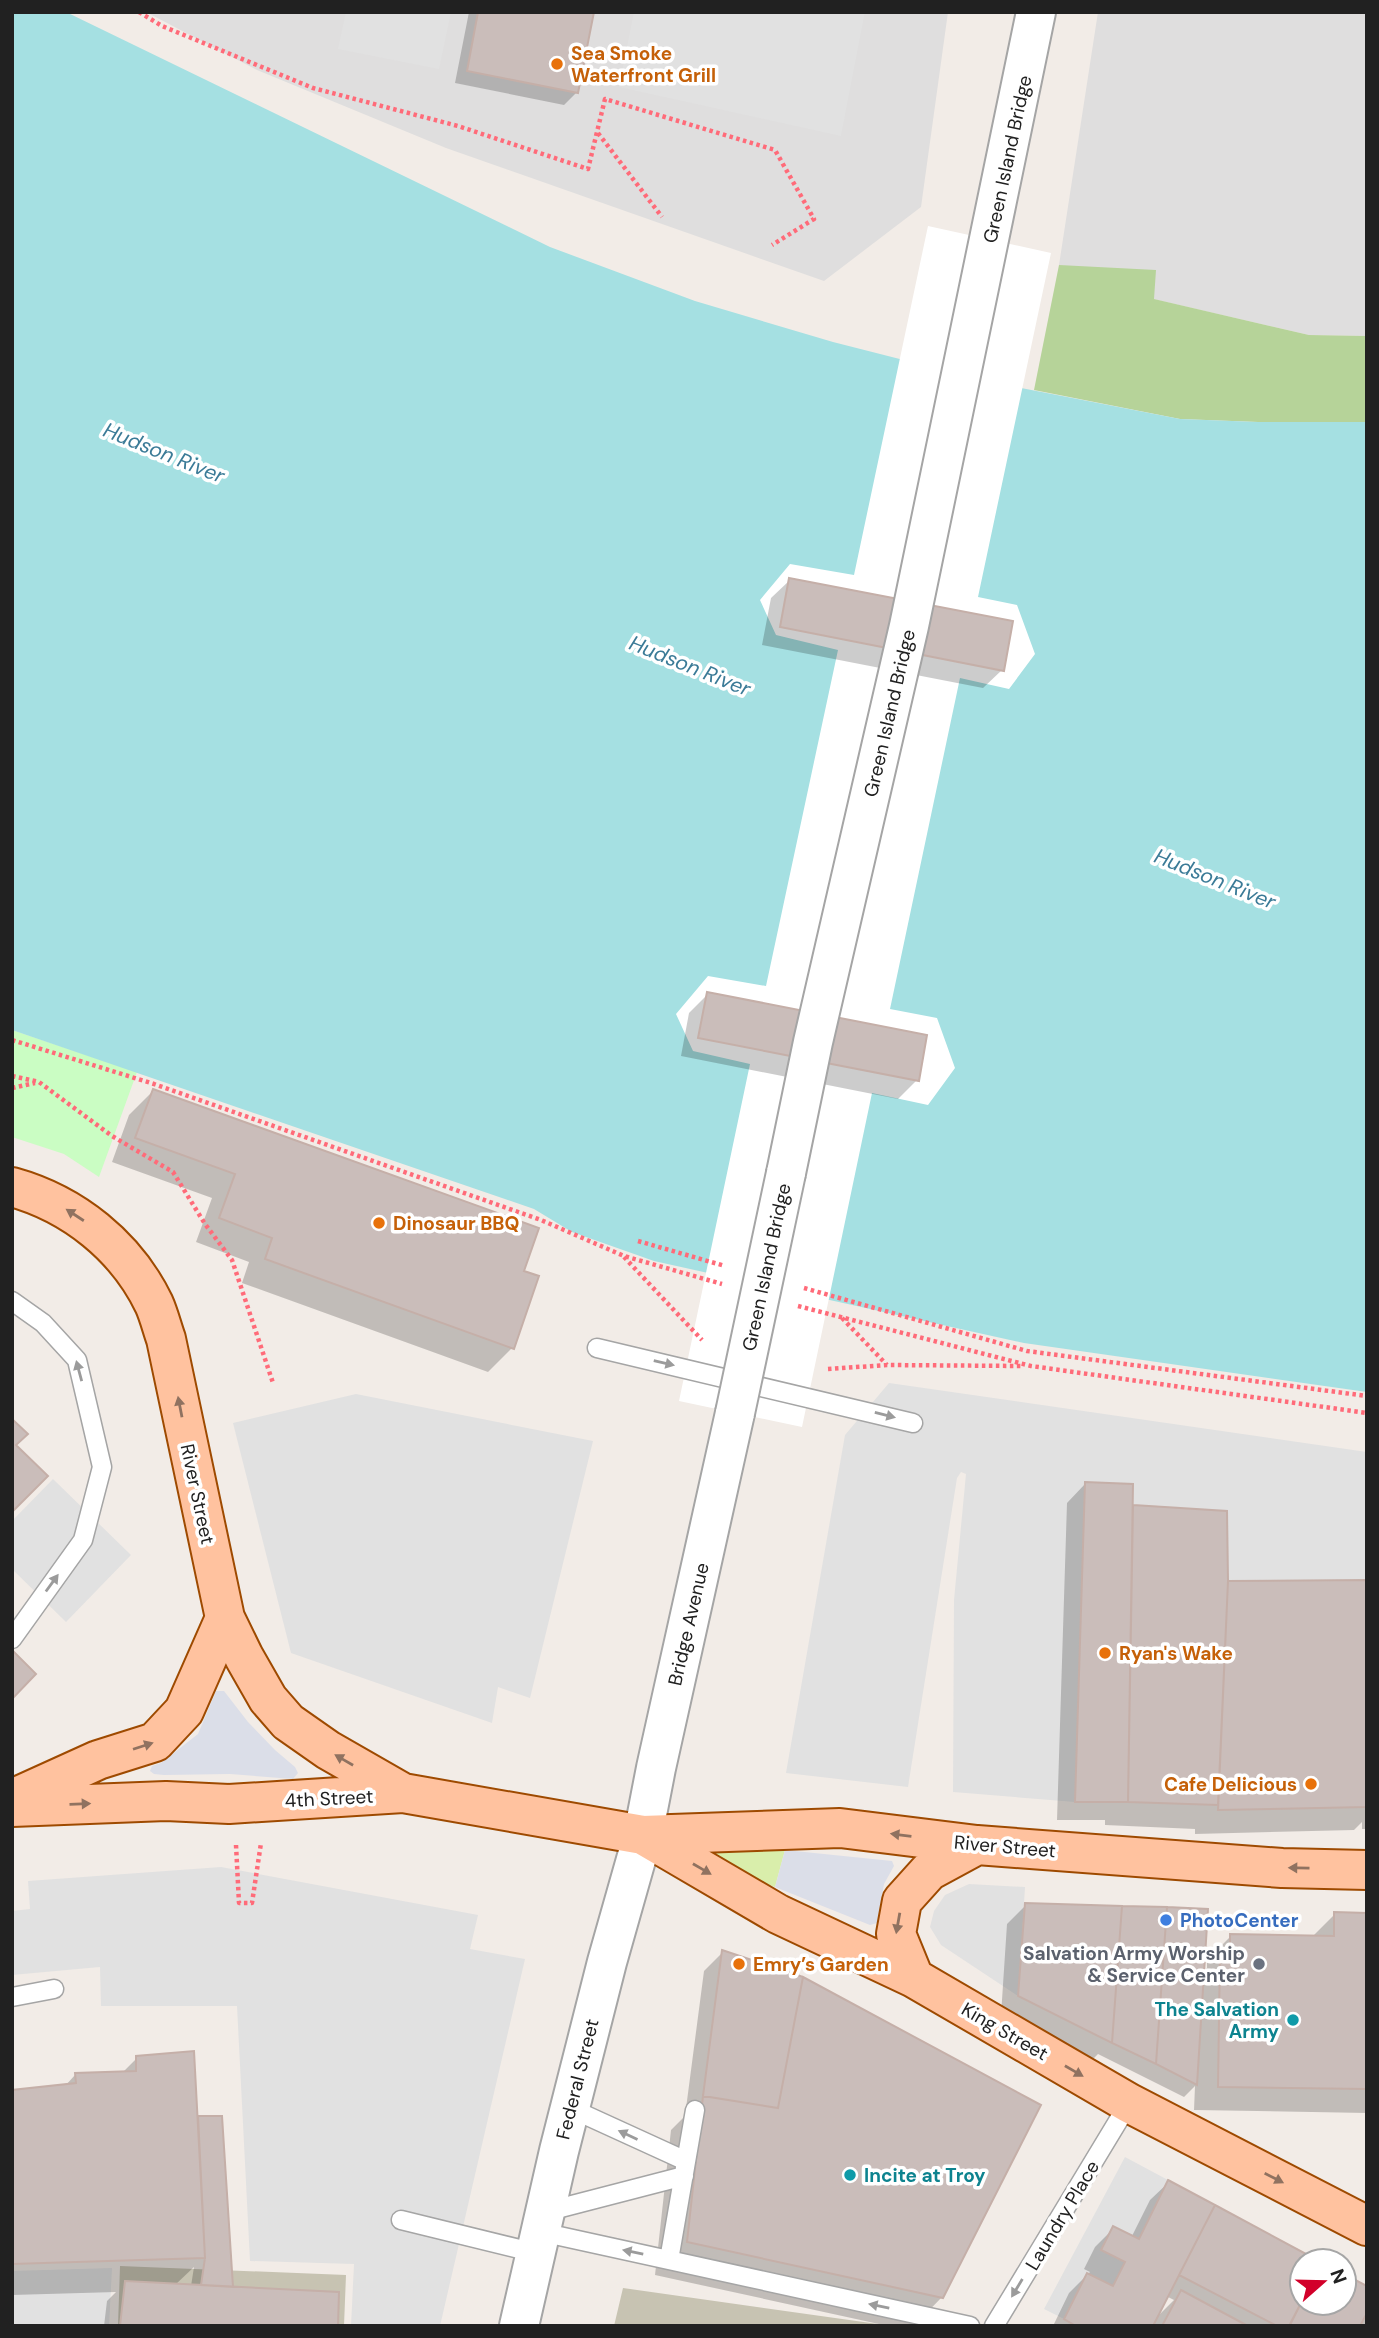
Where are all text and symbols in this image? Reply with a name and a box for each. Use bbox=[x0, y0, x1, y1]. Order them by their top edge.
place label: Sea Smoke Waterfront Grill bbox=[571, 41, 716, 88]
marker: Sea Smoke Waterfront Grill bbox=[549, 56, 565, 72]
street label: Green Island Bridge bbox=[977, 73, 1037, 245]
water label: Hudson River bbox=[99, 416, 230, 490]
street label: Green Island Bridge bbox=[858, 627, 921, 799]
water label: Hudson River bbox=[625, 629, 756, 703]
water label: Hudson River bbox=[1150, 842, 1281, 916]
street label: Green Island Bridge bbox=[736, 1181, 796, 1353]
one-way arrow bbox=[65, 1209, 85, 1222]
place label: Dinosaur BBQ bbox=[393, 1211, 519, 1236]
marker: Dinosaur BBQ bbox=[371, 1215, 387, 1231]
one-way arrow bbox=[653, 1358, 675, 1369]
one-way arrow bbox=[73, 1359, 84, 1381]
one-way arrow bbox=[174, 1396, 185, 1418]
one-way arrow bbox=[874, 1410, 896, 1421]
street label: River Street bbox=[175, 1442, 220, 1547]
street label: Bridge Avenue bbox=[662, 1560, 715, 1688]
one-way arrow bbox=[45, 1574, 59, 1592]
place label: Ryan's Wake bbox=[1119, 1641, 1233, 1666]
marker: Ryan's Wake bbox=[1097, 1645, 1113, 1661]
one-way arrow bbox=[133, 1740, 154, 1750]
one-way arrow bbox=[334, 1754, 354, 1766]
place label: Cafe Delicious bbox=[1164, 1772, 1297, 1797]
marker: Cafe Delicious bbox=[1303, 1776, 1319, 1792]
street label: 4th Street bbox=[284, 1784, 374, 1813]
one-way arrow bbox=[70, 1799, 92, 1810]
one-way arrow bbox=[890, 1830, 912, 1841]
street label: River Street bbox=[953, 1830, 1057, 1863]
one-way arrow bbox=[1287, 1862, 1309, 1874]
one-way arrow bbox=[692, 1863, 711, 1876]
place label: PhotoCenter bbox=[1180, 1908, 1299, 1933]
one-way arrow bbox=[892, 1912, 903, 1934]
marker: PhotoCenter bbox=[1158, 1912, 1174, 1928]
place label: Salvation Army Worship & Service Center bbox=[1023, 1941, 1245, 1988]
place label: Emry’s Garden bbox=[753, 1952, 889, 1977]
marker: Emry’s Garden bbox=[731, 1956, 747, 1972]
marker: Salvation Army Worship & Service Center bbox=[1251, 1956, 1267, 1972]
street label: King Street bbox=[957, 1997, 1053, 2066]
place label: The Salvation Army bbox=[1154, 1997, 1280, 2044]
marker: The Salvation Army bbox=[1285, 2012, 1301, 2028]
street label: Federal Street bbox=[550, 2016, 605, 2142]
one-way arrow bbox=[1064, 2065, 1083, 2077]
one-way arrow bbox=[618, 2129, 638, 2141]
street label: Laundry Place bbox=[1020, 2156, 1105, 2275]
place label: Incite at Troy bbox=[864, 2163, 986, 2188]
marker: Incite at Troy bbox=[842, 2167, 858, 2183]
one-way arrow bbox=[1264, 2173, 1284, 2184]
one-way arrow bbox=[622, 2246, 644, 2257]
north arrow bbox=[1288, 2247, 1358, 2317]
text: N bbox=[1324, 2266, 1353, 2287]
one-way arrow bbox=[1011, 2278, 1024, 2297]
one-way arrow bbox=[868, 2300, 890, 2311]

